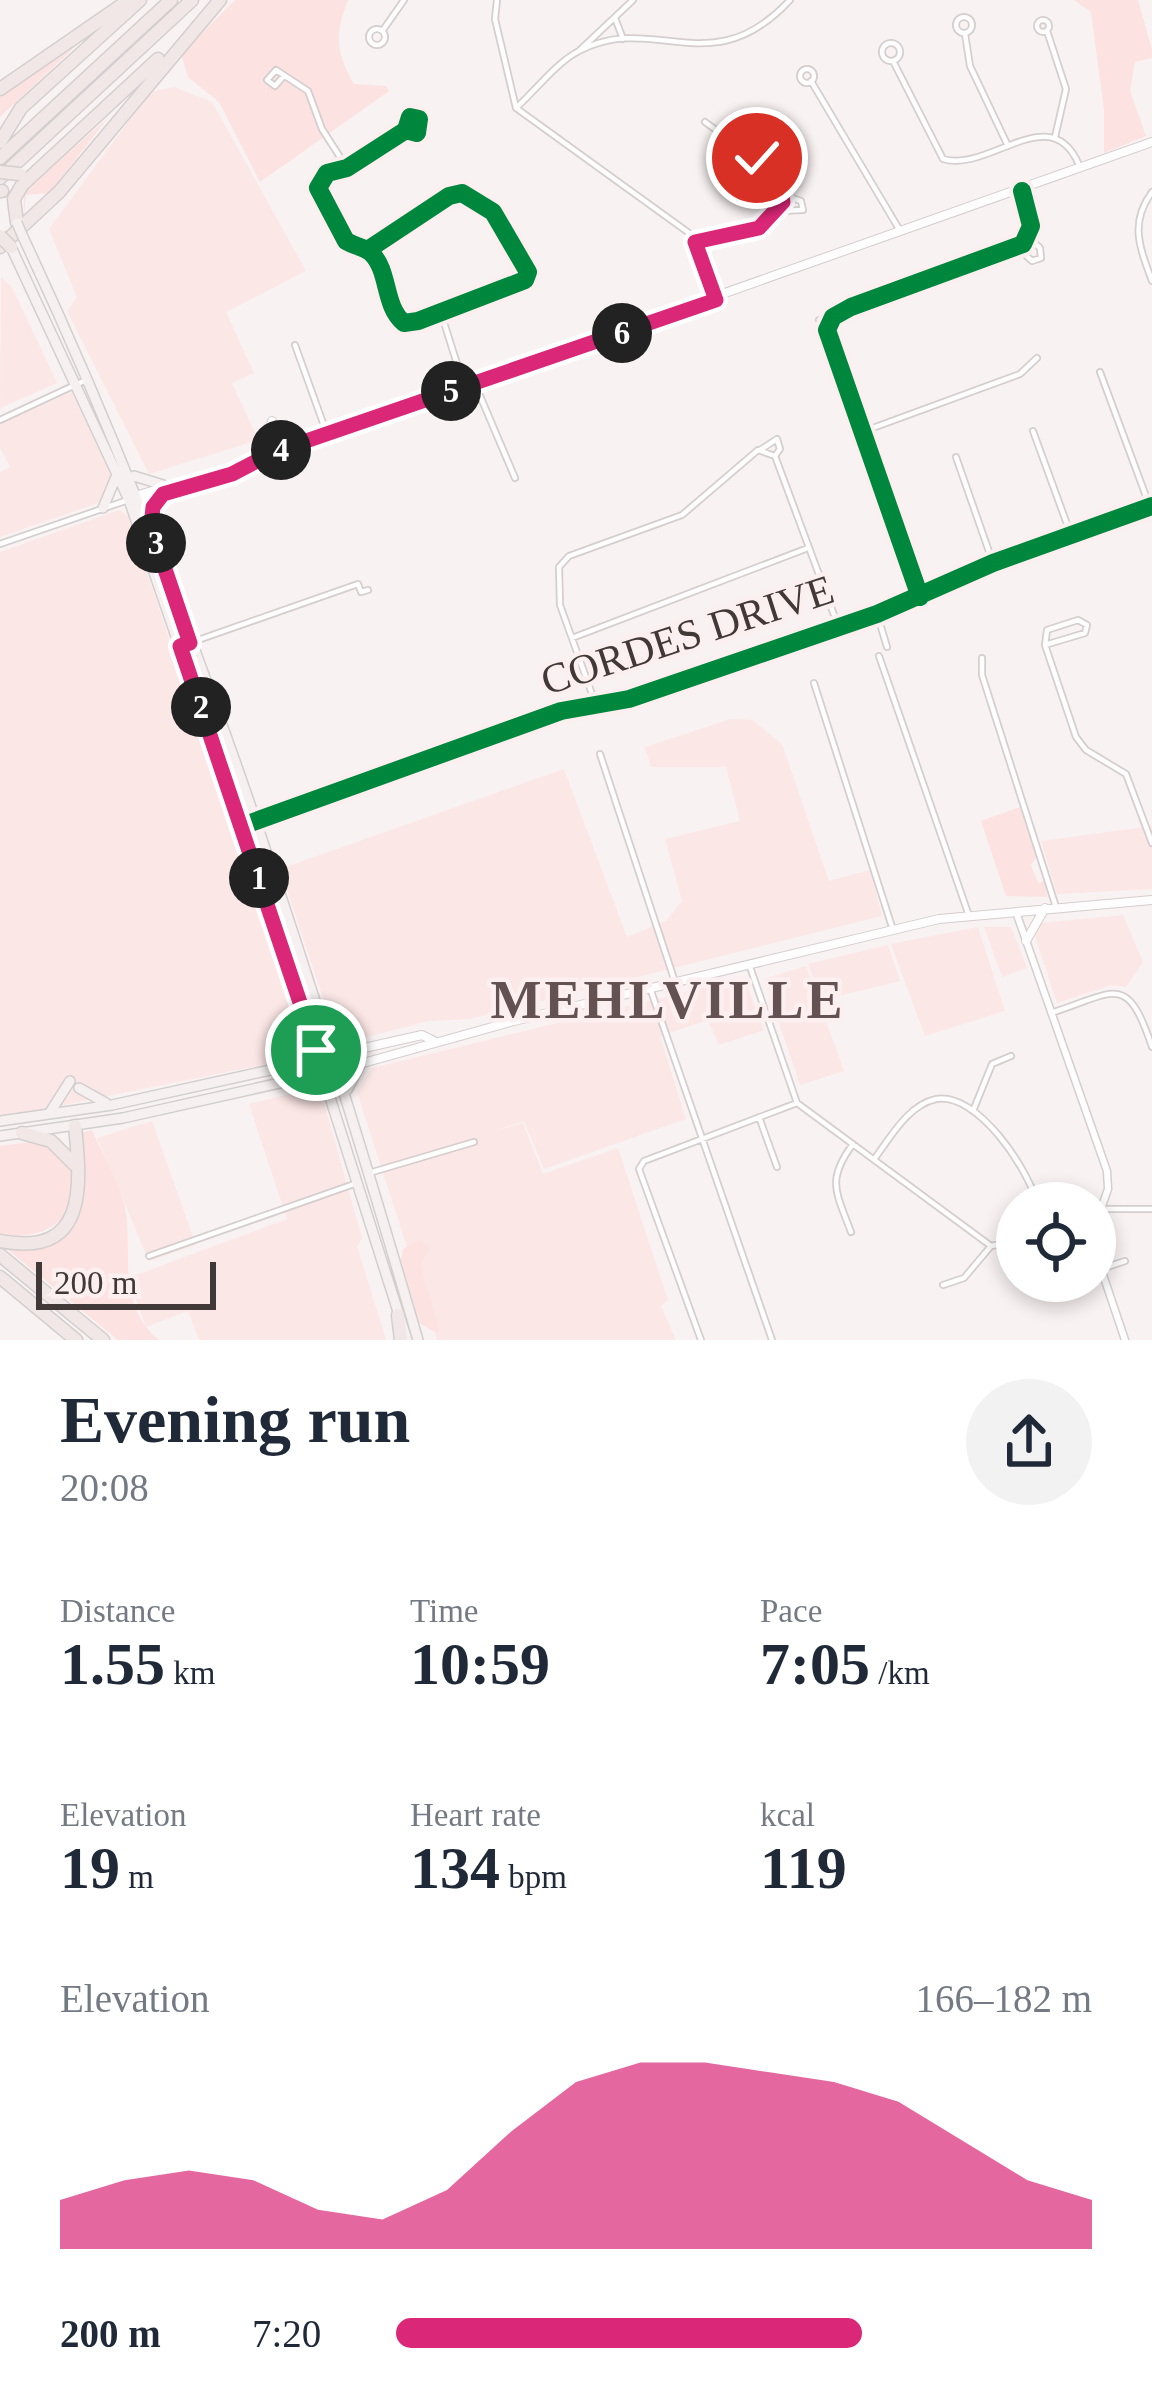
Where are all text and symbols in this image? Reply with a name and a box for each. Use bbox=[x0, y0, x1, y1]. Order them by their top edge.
pin bbox=[706, 107, 808, 209]
icon: check bbox=[724, 125, 790, 191]
pin: 6 bbox=[592, 303, 652, 363]
text: 6 bbox=[614, 315, 630, 351]
pin: 5 bbox=[421, 361, 481, 421]
text: 5 bbox=[443, 373, 459, 409]
pin: 4 bbox=[251, 420, 311, 480]
text: 4 bbox=[273, 432, 289, 468]
pin: 3 bbox=[126, 513, 186, 573]
text: 3 bbox=[148, 525, 164, 561]
street label: CORDES DRIVE bbox=[535, 566, 839, 704]
pin: 2 bbox=[171, 677, 231, 737]
text: 2 bbox=[193, 689, 209, 725]
pin: 1 bbox=[229, 848, 289, 908]
text: 1 bbox=[251, 860, 267, 896]
district label: MEHLVILLE bbox=[490, 970, 846, 1030]
pin bbox=[265, 999, 367, 1101]
icon: arrive bbox=[283, 1017, 349, 1083]
map controls bbox=[996, 1182, 1116, 1302]
button: locate bbox=[996, 1182, 1116, 1302]
scale bar bbox=[36, 1256, 216, 1309]
text: 200 m bbox=[54, 1265, 137, 1301]
button: share bbox=[966, 1379, 1092, 1505]
text: Evening run bbox=[60, 1383, 410, 1456]
text: 20:08 bbox=[60, 1466, 149, 1509]
text: Distance bbox=[60, 1593, 175, 1629]
text: Time bbox=[410, 1593, 478, 1629]
text: Pace bbox=[760, 1593, 822, 1629]
text: 1.55 bbox=[60, 1631, 165, 1697]
text: 10:59 bbox=[410, 1631, 550, 1697]
text: 7:05 bbox=[760, 1631, 870, 1697]
text: km bbox=[165, 1655, 215, 1691]
text: /km bbox=[870, 1655, 930, 1691]
text: Elevation bbox=[60, 1797, 186, 1833]
text: Heart rate bbox=[410, 1797, 541, 1833]
text: kcal bbox=[760, 1797, 815, 1833]
text: 19 bbox=[60, 1835, 120, 1901]
text: 134 bbox=[410, 1835, 500, 1901]
text: 119 bbox=[760, 1835, 847, 1901]
text: m bbox=[120, 1859, 154, 1895]
text: bpm bbox=[500, 1859, 567, 1895]
text: Elevation bbox=[60, 1977, 209, 2020]
text: 166–182 m bbox=[915, 1977, 1092, 2020]
text: 200 m bbox=[60, 2312, 161, 2355]
text: 7:20 bbox=[252, 2312, 321, 2355]

